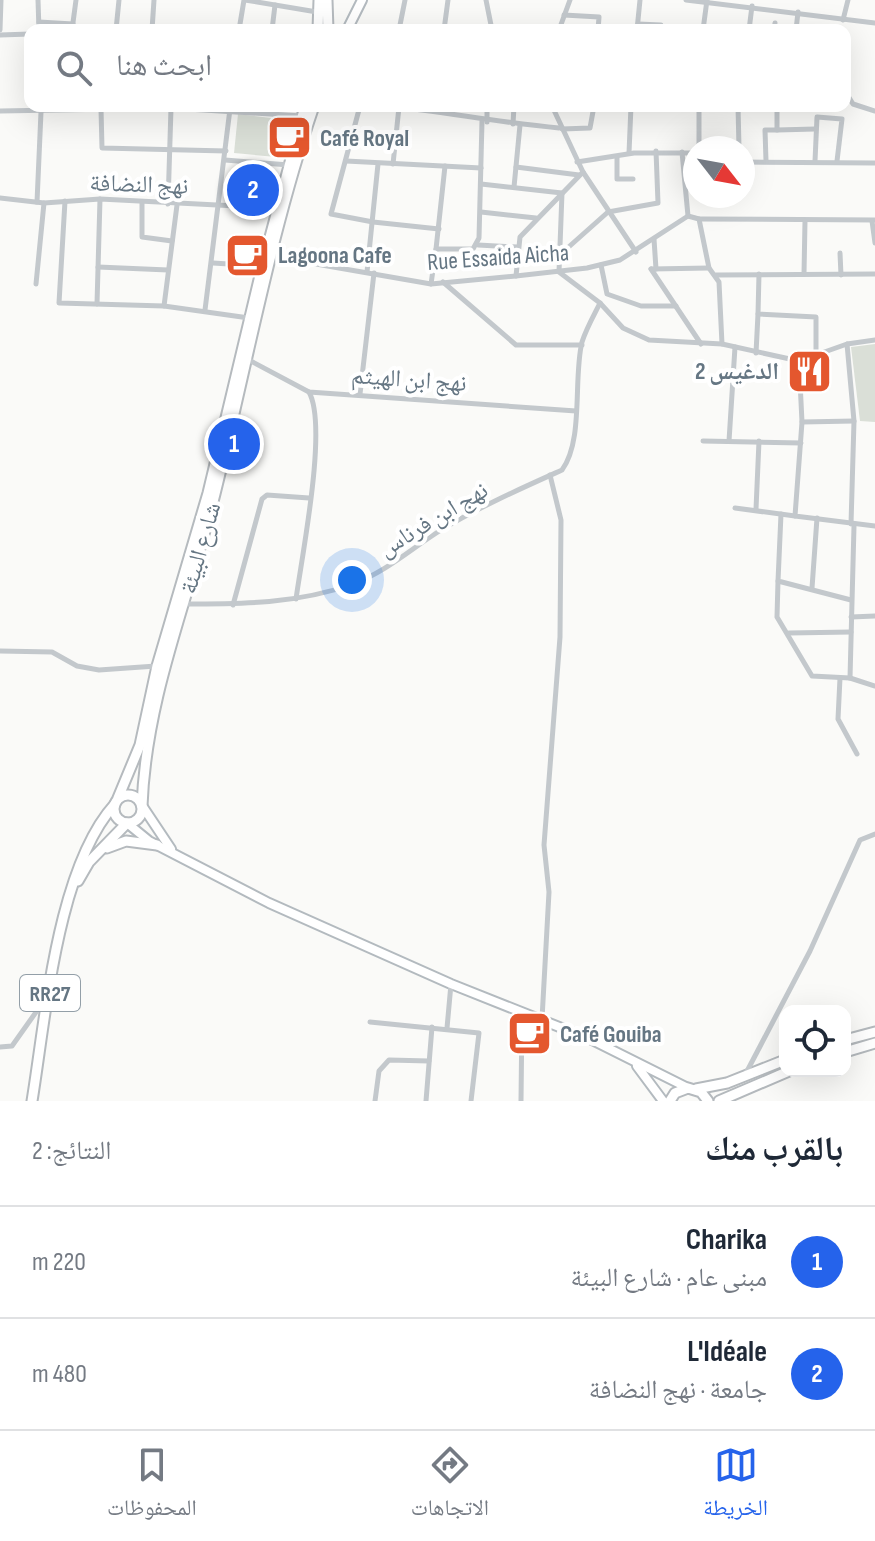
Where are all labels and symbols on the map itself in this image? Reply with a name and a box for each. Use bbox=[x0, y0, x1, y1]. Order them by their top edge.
cafe icon: Café Royal bbox=[265, 114, 313, 162]
place label: Café Royal bbox=[320, 124, 409, 153]
north arrow bbox=[683, 136, 755, 208]
pin: 2 bbox=[227, 160, 279, 220]
street label: نهج النضافة bbox=[89, 168, 189, 201]
cafe icon: Lagoona Cafe bbox=[223, 231, 271, 279]
street label: Rue Essaida Aicha bbox=[426, 238, 570, 277]
place label: Lagoona Cafe bbox=[278, 241, 392, 270]
restaurant icon: الدغيس 2 bbox=[786, 347, 834, 395]
place label: الدغيس 2 bbox=[695, 357, 779, 386]
street label: نهج ابن الهيثم bbox=[350, 361, 468, 399]
pin: 1 bbox=[208, 414, 260, 474]
street label: نهج ابن فرناس bbox=[373, 475, 493, 563]
street label: شارع البيئة bbox=[174, 499, 227, 597]
your location bbox=[332, 560, 372, 600]
road number: RR27 bbox=[20, 975, 80, 1011]
cafe icon: Café Gouiba bbox=[505, 1010, 553, 1058]
place label: Café Gouiba bbox=[560, 1020, 662, 1049]

